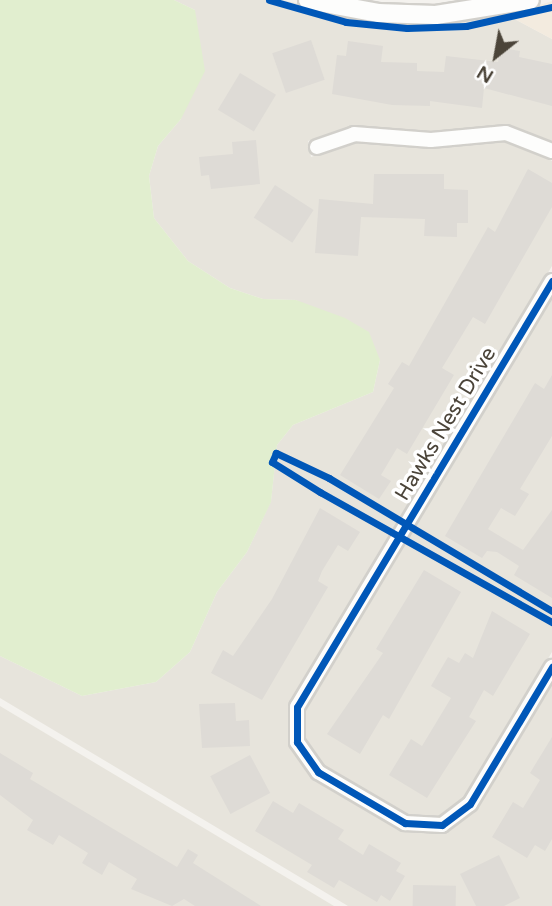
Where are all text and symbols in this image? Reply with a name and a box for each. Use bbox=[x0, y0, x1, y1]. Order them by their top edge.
north arrow bbox=[461, 21, 531, 91]
text: N bbox=[473, 61, 497, 87]
street label: Hawks Nest Drive bbox=[390, 343, 502, 505]

